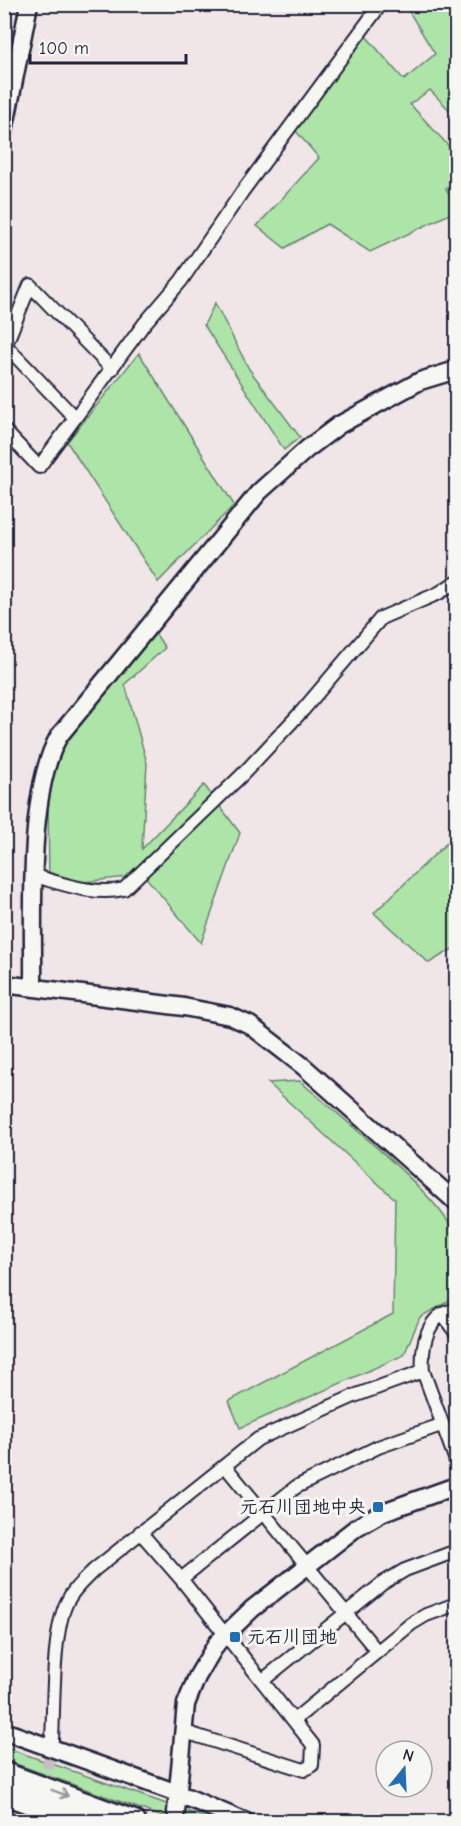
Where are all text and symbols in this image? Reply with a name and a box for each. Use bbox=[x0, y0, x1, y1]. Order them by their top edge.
scale bar bbox=[30, 27, 186, 65]
text: 100 m bbox=[39, 38, 89, 59]
place label: 元石川団地中央 bbox=[240, 1497, 366, 1518]
marker: 元石川団地中央 bbox=[371, 1500, 385, 1514]
place label: 元石川団地 bbox=[247, 1627, 337, 1648]
marker: 元石川団地 bbox=[228, 1630, 242, 1644]
north arrow bbox=[374, 1739, 434, 1799]
text: N bbox=[401, 1746, 416, 1766]
one-way arrow bbox=[50, 1789, 69, 1800]

